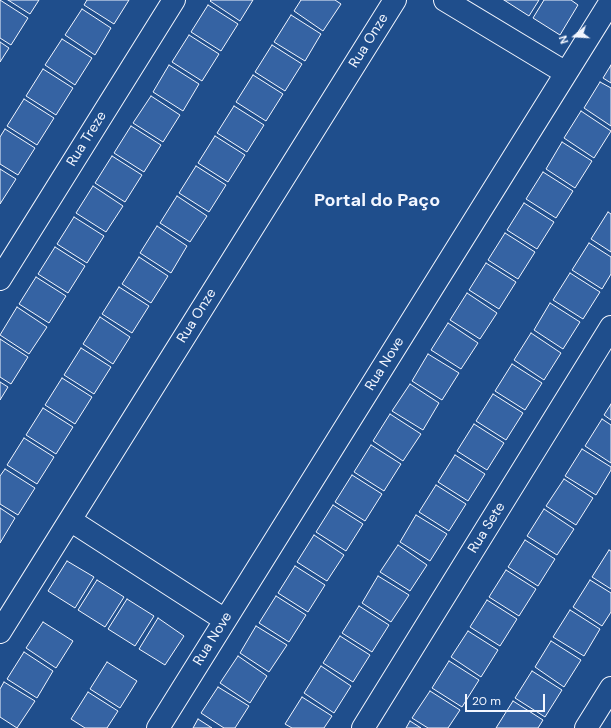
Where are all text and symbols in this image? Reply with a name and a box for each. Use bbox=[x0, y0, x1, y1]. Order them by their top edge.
street label: Rua Onze bbox=[346, 11, 392, 71]
north arrow bbox=[555, 16, 595, 56]
text: N bbox=[556, 34, 571, 46]
street label: Rua Treze bbox=[63, 108, 111, 170]
district label: Portal do Paço bbox=[314, 190, 440, 212]
street label: Rua Onze bbox=[174, 286, 220, 346]
street label: Rua Nove bbox=[362, 334, 408, 394]
street label: Rua Sete bbox=[465, 499, 509, 557]
street label: Rua Nove bbox=[190, 609, 236, 669]
scale bar bbox=[467, 686, 547, 712]
text: 20 m bbox=[472, 693, 501, 709]

